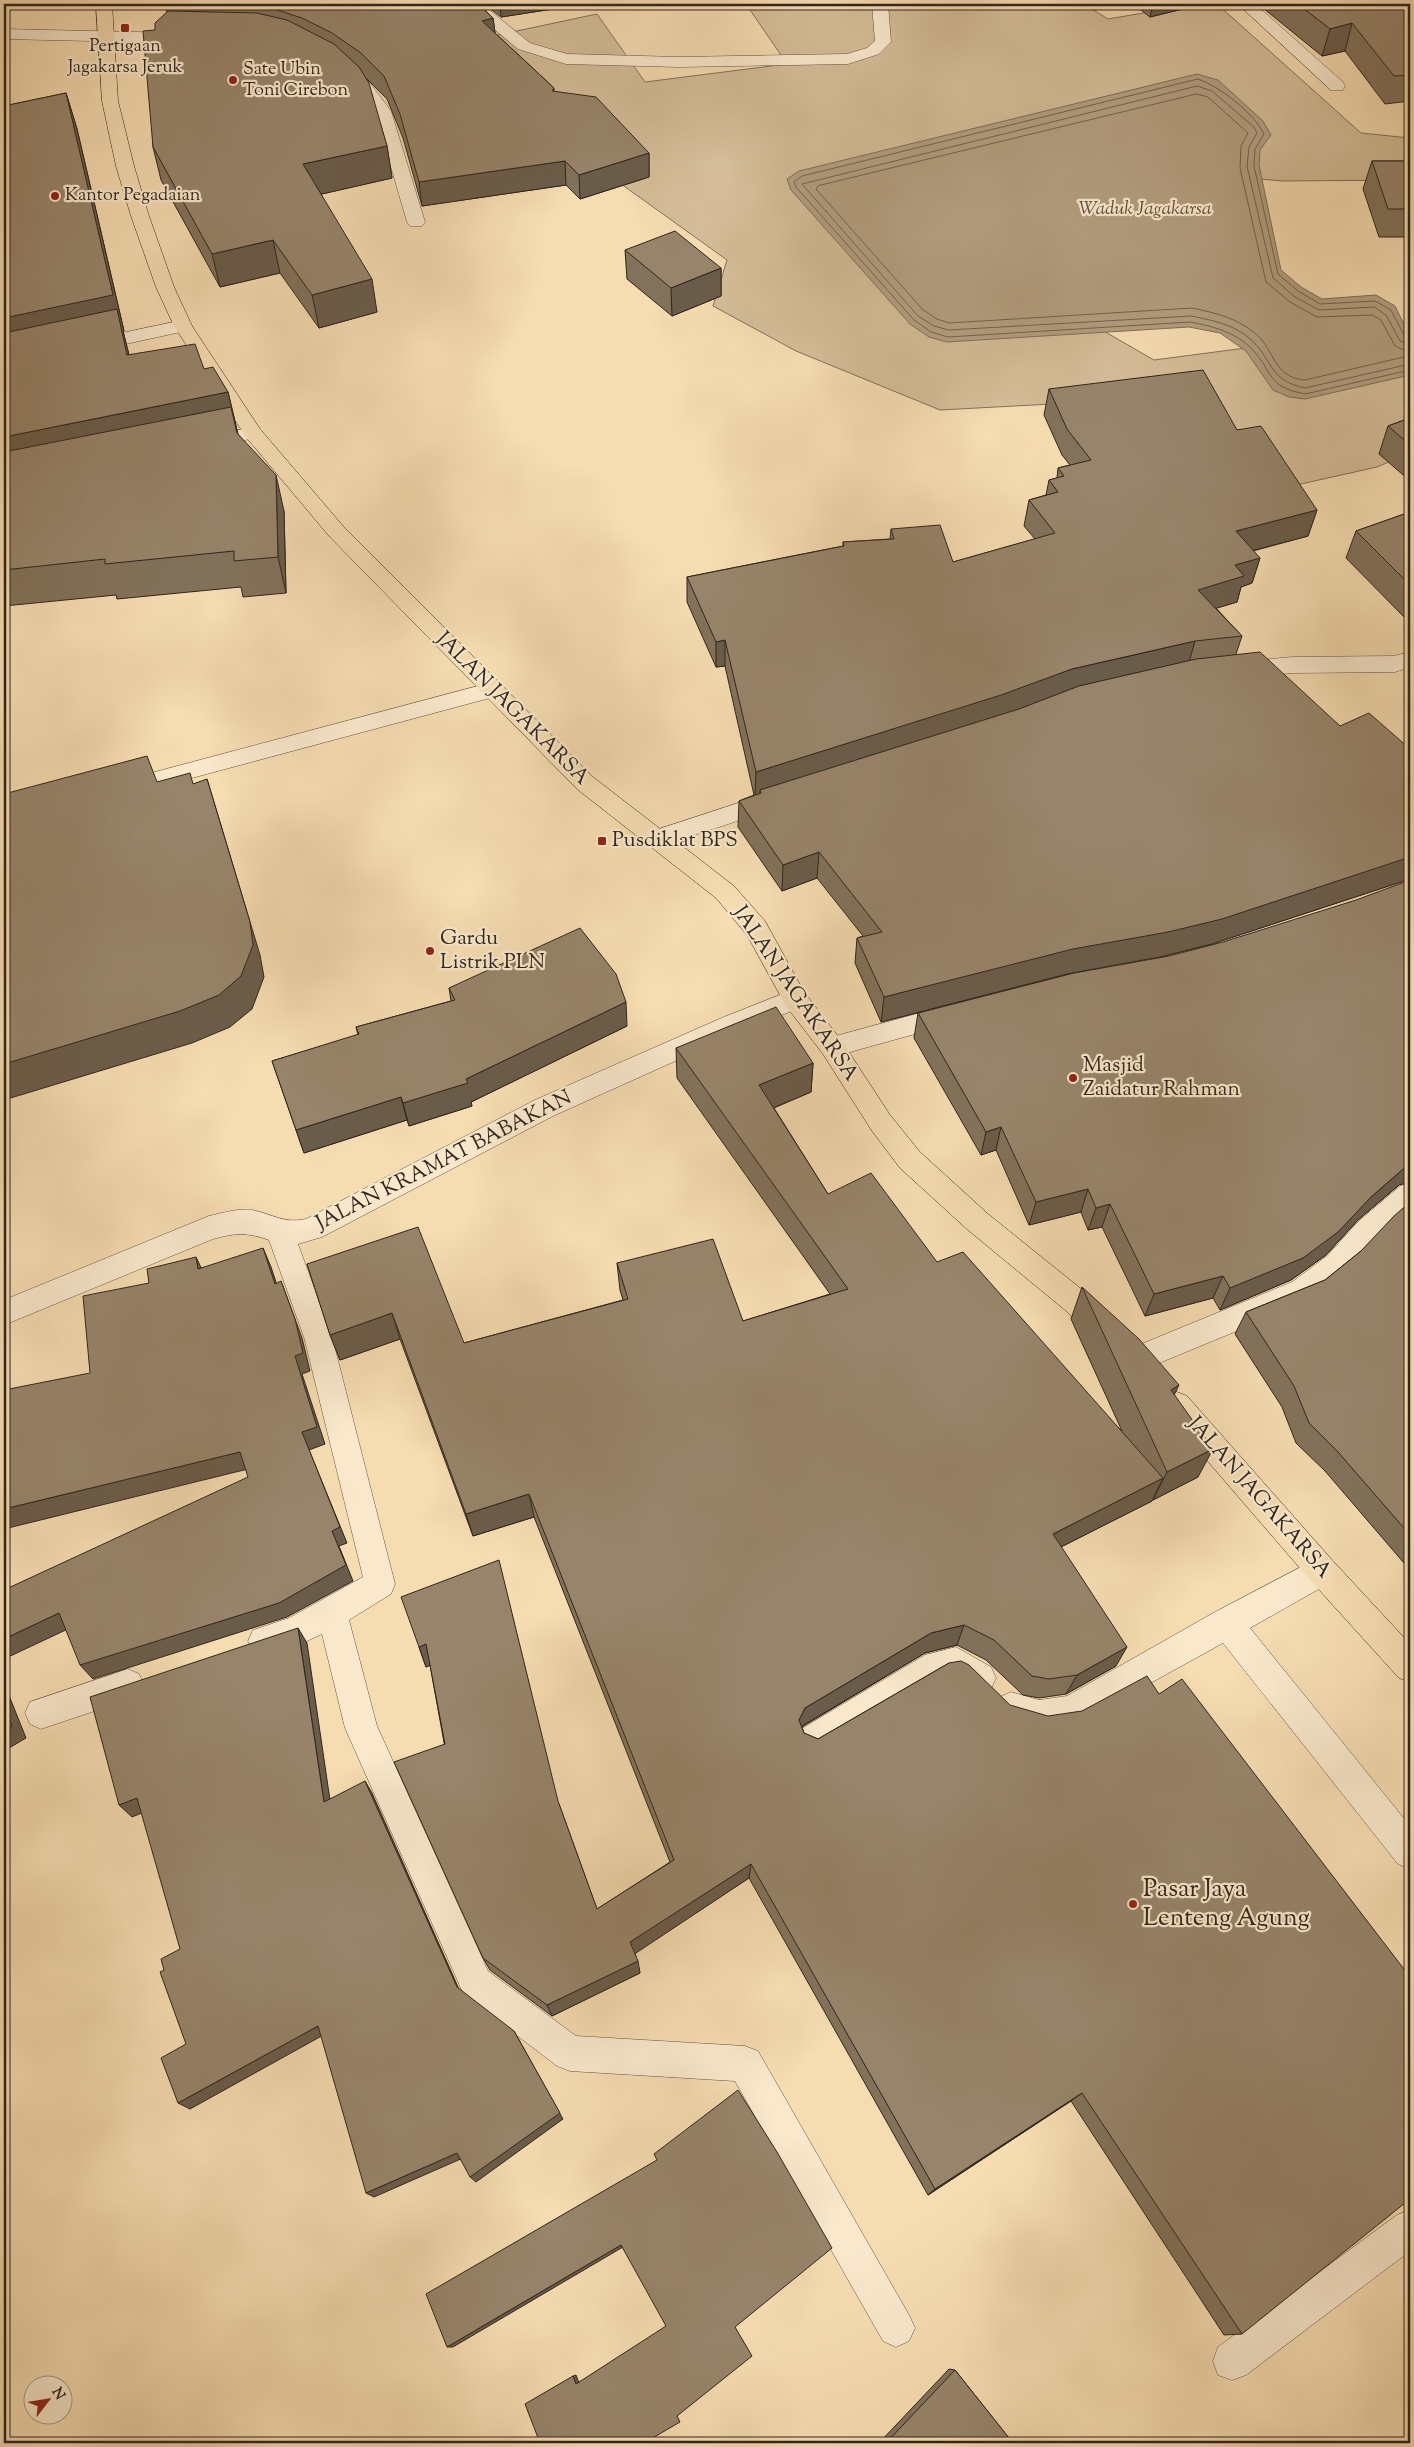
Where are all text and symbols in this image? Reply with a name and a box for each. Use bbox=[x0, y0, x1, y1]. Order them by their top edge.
marker: Pertigaan Jagakarsa Jeruk bbox=[119, 22, 131, 34]
place label: Pertigaan Jagakarsa Jeruk bbox=[67, 34, 183, 81]
place label: Sate Ubin Toni Cirebon bbox=[243, 57, 348, 104]
marker: Sate Ubin Toni Cirebon bbox=[227, 74, 239, 86]
place label: Kantor Pegadaian bbox=[65, 183, 201, 209]
marker: Kantor Pegadaian bbox=[49, 190, 61, 202]
water label: Waduk Jagakarsa bbox=[1078, 196, 1212, 223]
street label: JALAN JAGAKARSA bbox=[428, 625, 596, 793]
place label: Pusdiklat BPS bbox=[612, 826, 738, 856]
marker: Pusdiklat BPS bbox=[596, 835, 608, 847]
street label: JALAN JAGAKARSA bbox=[724, 899, 865, 1088]
place label: Gardu Listrik PLN bbox=[440, 924, 545, 978]
marker: Gardu Listrik PLN bbox=[424, 945, 436, 957]
place label: Masjid Zaidatur Rahman bbox=[1083, 1051, 1240, 1105]
marker: Masjid Zaidatur Rahman bbox=[1067, 1072, 1079, 1084]
street label: JALAN KRAMAT BABAKAN bbox=[310, 1083, 577, 1239]
street label: JALAN JAGAKARSA bbox=[1179, 1410, 1338, 1586]
place label: Pasar Jaya Lenteng Agung bbox=[1143, 1872, 1310, 1937]
marker: Pasar Jaya Lenteng Agung bbox=[1127, 1898, 1139, 1910]
north arrow bbox=[22, 2374, 72, 2424]
text: N bbox=[46, 2384, 69, 2404]

